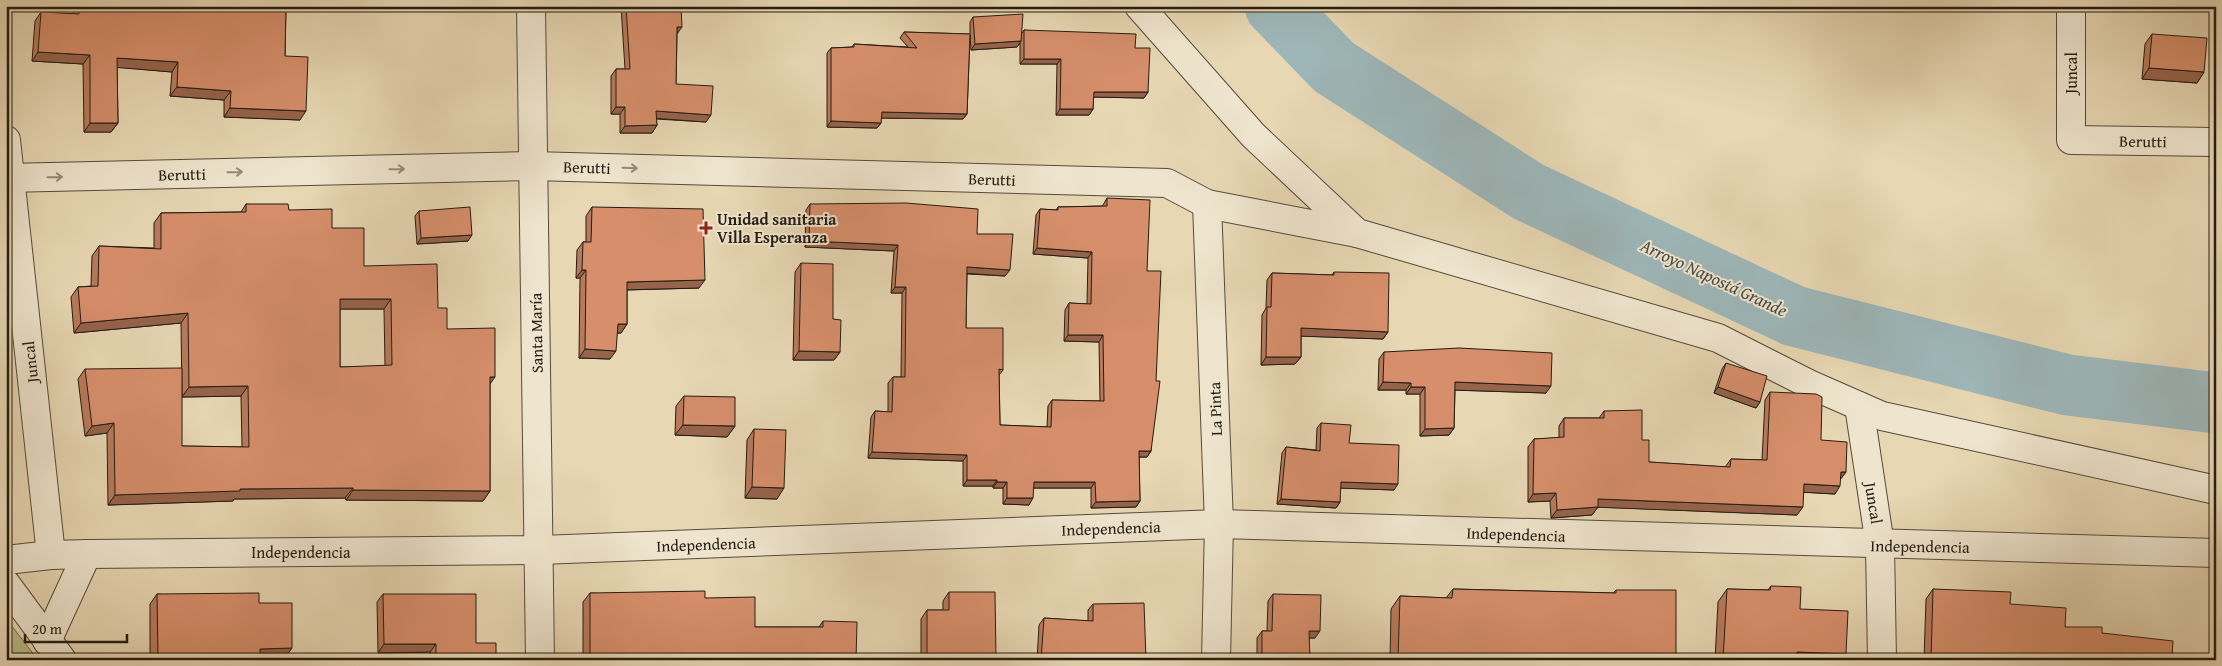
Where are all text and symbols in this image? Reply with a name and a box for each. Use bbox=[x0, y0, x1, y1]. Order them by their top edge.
street label: Juncal bbox=[2059, 52, 2083, 96]
street label: Berutti bbox=[2119, 129, 2168, 153]
street label: Berutti bbox=[563, 154, 612, 180]
street label: Berutti bbox=[158, 162, 207, 186]
one-way arrow bbox=[389, 164, 405, 174]
one-way arrow bbox=[622, 164, 638, 173]
street label: Berutti bbox=[968, 166, 1017, 192]
one-way arrow bbox=[227, 168, 243, 177]
one-way arrow bbox=[47, 172, 63, 181]
place label: Unidad sanitaria Villa Esperanza bbox=[717, 207, 837, 249]
marker: Unidad sanitaria Villa Esperanza bbox=[699, 221, 713, 235]
water label: Arroyo Napostá Grande bbox=[1635, 231, 1792, 323]
street label: Santa María bbox=[523, 292, 549, 373]
street label: Juncal bbox=[16, 339, 44, 386]
street label: La Pinta bbox=[1202, 381, 1228, 436]
street label: Juncal bbox=[1859, 478, 1889, 526]
street label: Independencia bbox=[1061, 514, 1161, 542]
street label: Independencia bbox=[1466, 520, 1566, 548]
street label: Independencia bbox=[656, 530, 756, 558]
street label: Independencia bbox=[1870, 533, 1970, 559]
street label: Independencia bbox=[251, 540, 351, 564]
scale bar bbox=[25, 611, 128, 643]
text: 20 m bbox=[32, 618, 63, 639]

